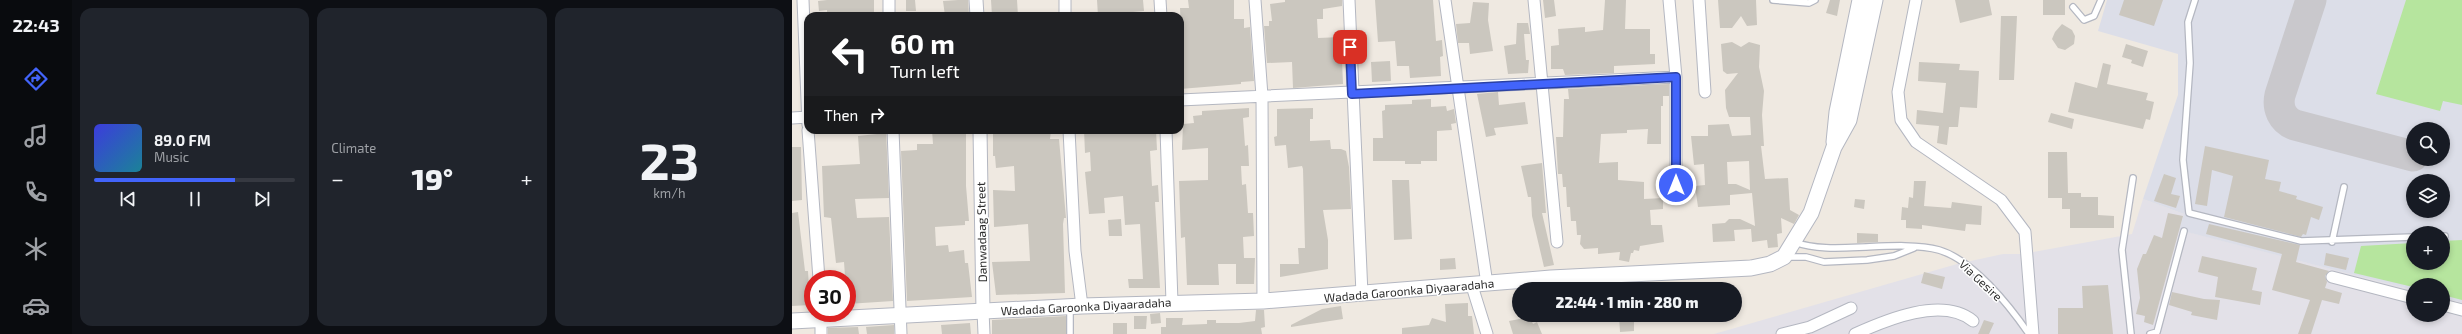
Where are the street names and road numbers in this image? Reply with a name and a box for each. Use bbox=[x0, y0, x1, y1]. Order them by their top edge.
street label: Danwadaag Street bbox=[973, 181, 989, 282]
street label: Via Gesire bbox=[1957, 257, 2005, 303]
street label: Wadada Garoonka Diyaaradaha bbox=[1323, 276, 1495, 304]
street label: Wadada Garoonka Diyaaradaha bbox=[1000, 295, 1172, 317]

